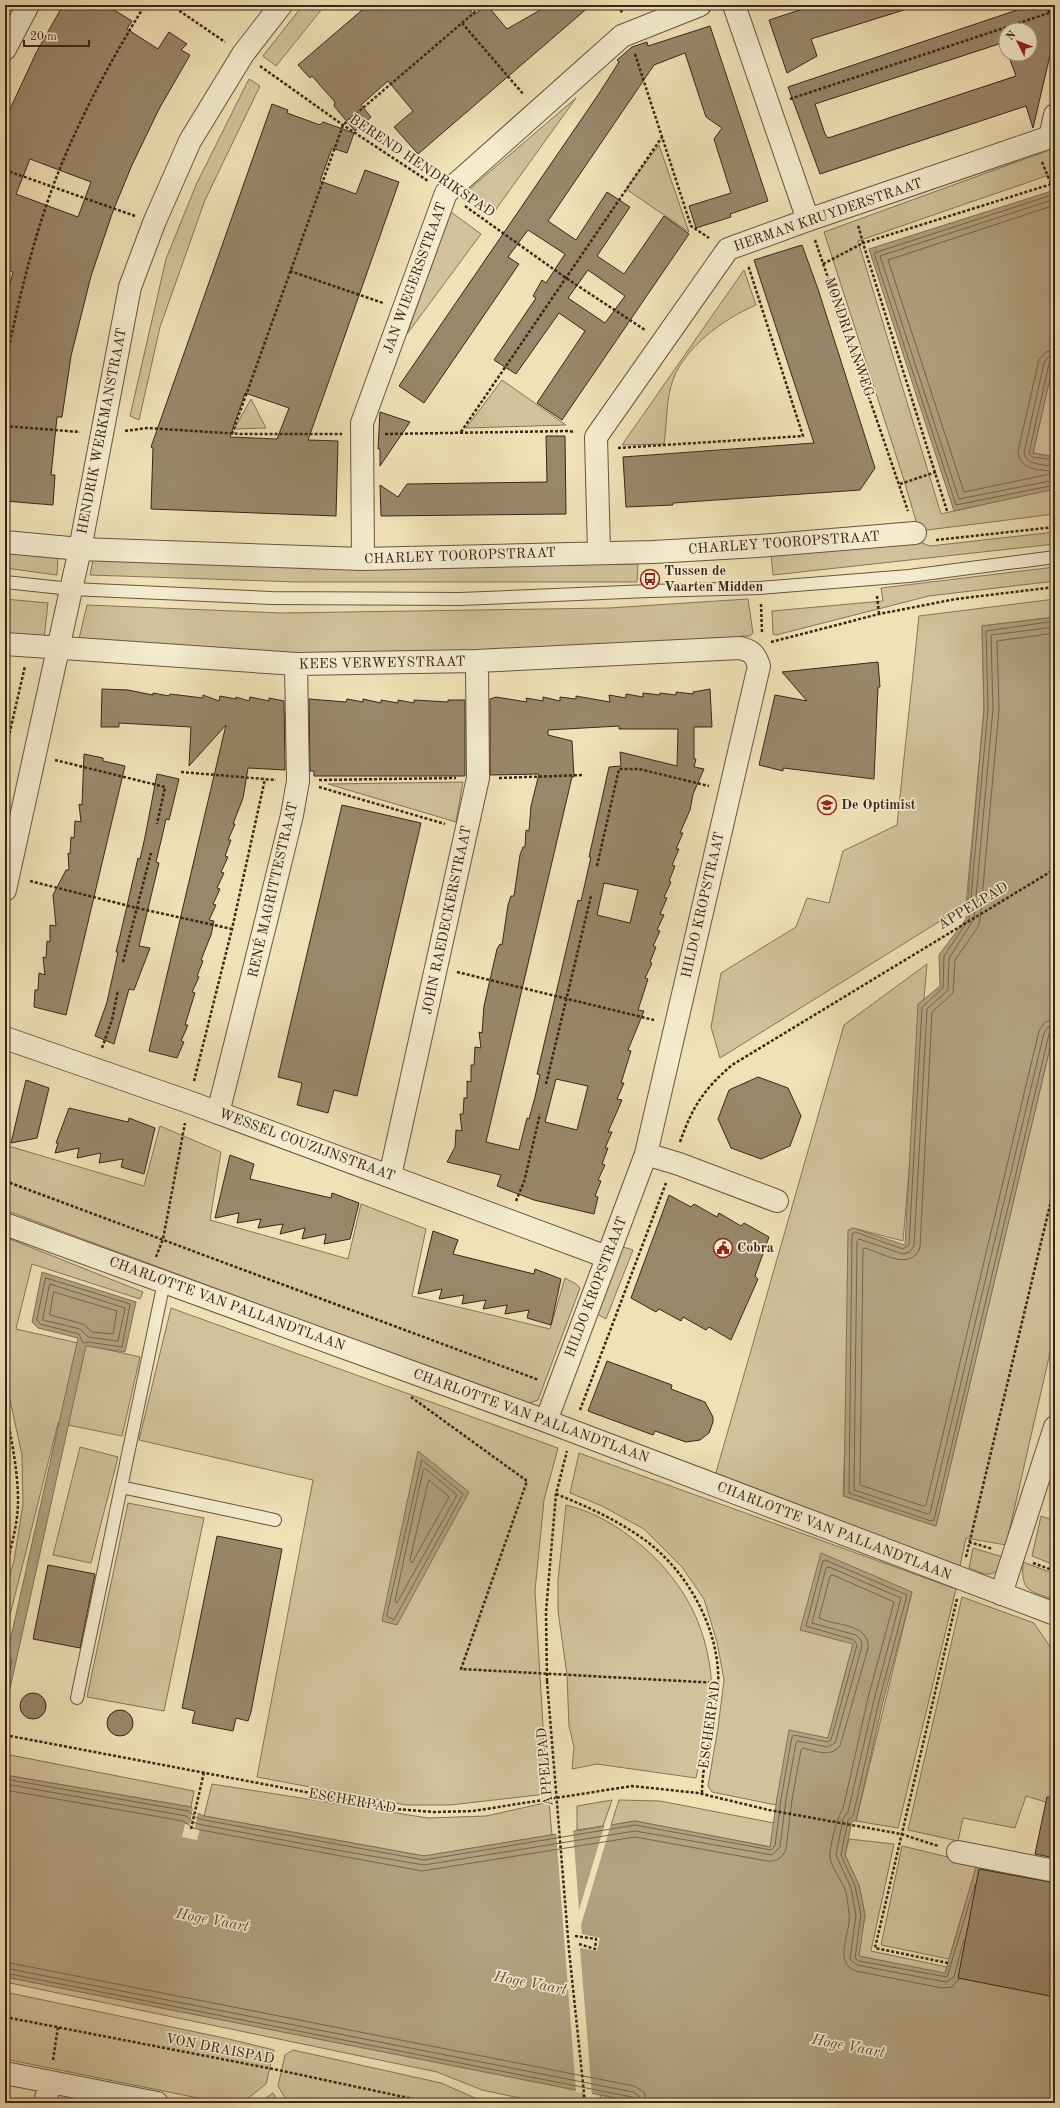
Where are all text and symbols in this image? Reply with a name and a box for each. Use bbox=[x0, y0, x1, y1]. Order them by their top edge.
scale bar bbox=[24, 22, 89, 48]
north arrow bbox=[998, 22, 1038, 62]
text: N bbox=[1005, 29, 1019, 43]
text: 20 m bbox=[30, 31, 57, 43]
street label: BEREND HENDRIKSPAD bbox=[347, 112, 497, 220]
street label: HERMAN KRUYDERSTRAAT bbox=[732, 176, 924, 254]
street label: JAN WIEGERSSTRAAT bbox=[381, 201, 449, 355]
street label: MONDRIAANWEG bbox=[822, 275, 876, 399]
street label: HENDRIK WERKMANSTRAAT bbox=[75, 327, 129, 535]
street label: CHARLEY TOOROPSTRAAT bbox=[688, 529, 880, 557]
street label: CHARLEY TOOROPSTRAAT bbox=[364, 546, 556, 566]
place label: Tussen de Vaarten Midden bbox=[664, 564, 763, 594]
bus stop icon: Tussen de Vaarten Midden bbox=[639, 568, 661, 590]
street label: KEES VERWEYSTRAAT bbox=[299, 655, 465, 671]
school or university icon: De Optimist bbox=[816, 794, 838, 816]
place label: De Optimist bbox=[841, 798, 916, 812]
street label: RENÉ MAGRITTESTRAAT bbox=[243, 800, 300, 979]
street label: JOHN RAEDECKERSTRAAT bbox=[420, 824, 474, 1016]
street label: HILDO KROPSTRAAT bbox=[679, 831, 727, 979]
street label: APPELPAD bbox=[936, 880, 1010, 932]
street label: WESSEL COUZIJNSTRAAT bbox=[217, 1107, 397, 1183]
street label: HILDO KROPSTRAAT bbox=[563, 1215, 629, 1359]
public building icon: Cobra bbox=[712, 1237, 734, 1259]
place label: Cobra bbox=[737, 1241, 774, 1255]
street label: CHARLOTTE VAN PALLANDTLAAN bbox=[107, 1255, 347, 1353]
street label: CHARLOTTE VAN PALLANDTLAAN bbox=[411, 1367, 651, 1465]
street label: CHARLOTTE VAN PALLANDTLAAN bbox=[715, 1480, 953, 1582]
street label: ESCHERPAD bbox=[697, 1680, 723, 1770]
street label: APPELPAD bbox=[535, 1727, 555, 1807]
street label: ESCHERPAD bbox=[307, 1786, 397, 1816]
water label: Hoge Vaart bbox=[173, 1906, 250, 1935]
water label: Hoge Vaart bbox=[491, 1969, 568, 1998]
street label: VON DRAISPAD bbox=[164, 2032, 276, 2066]
water label: Hoge Vaart bbox=[809, 2032, 886, 2061]

